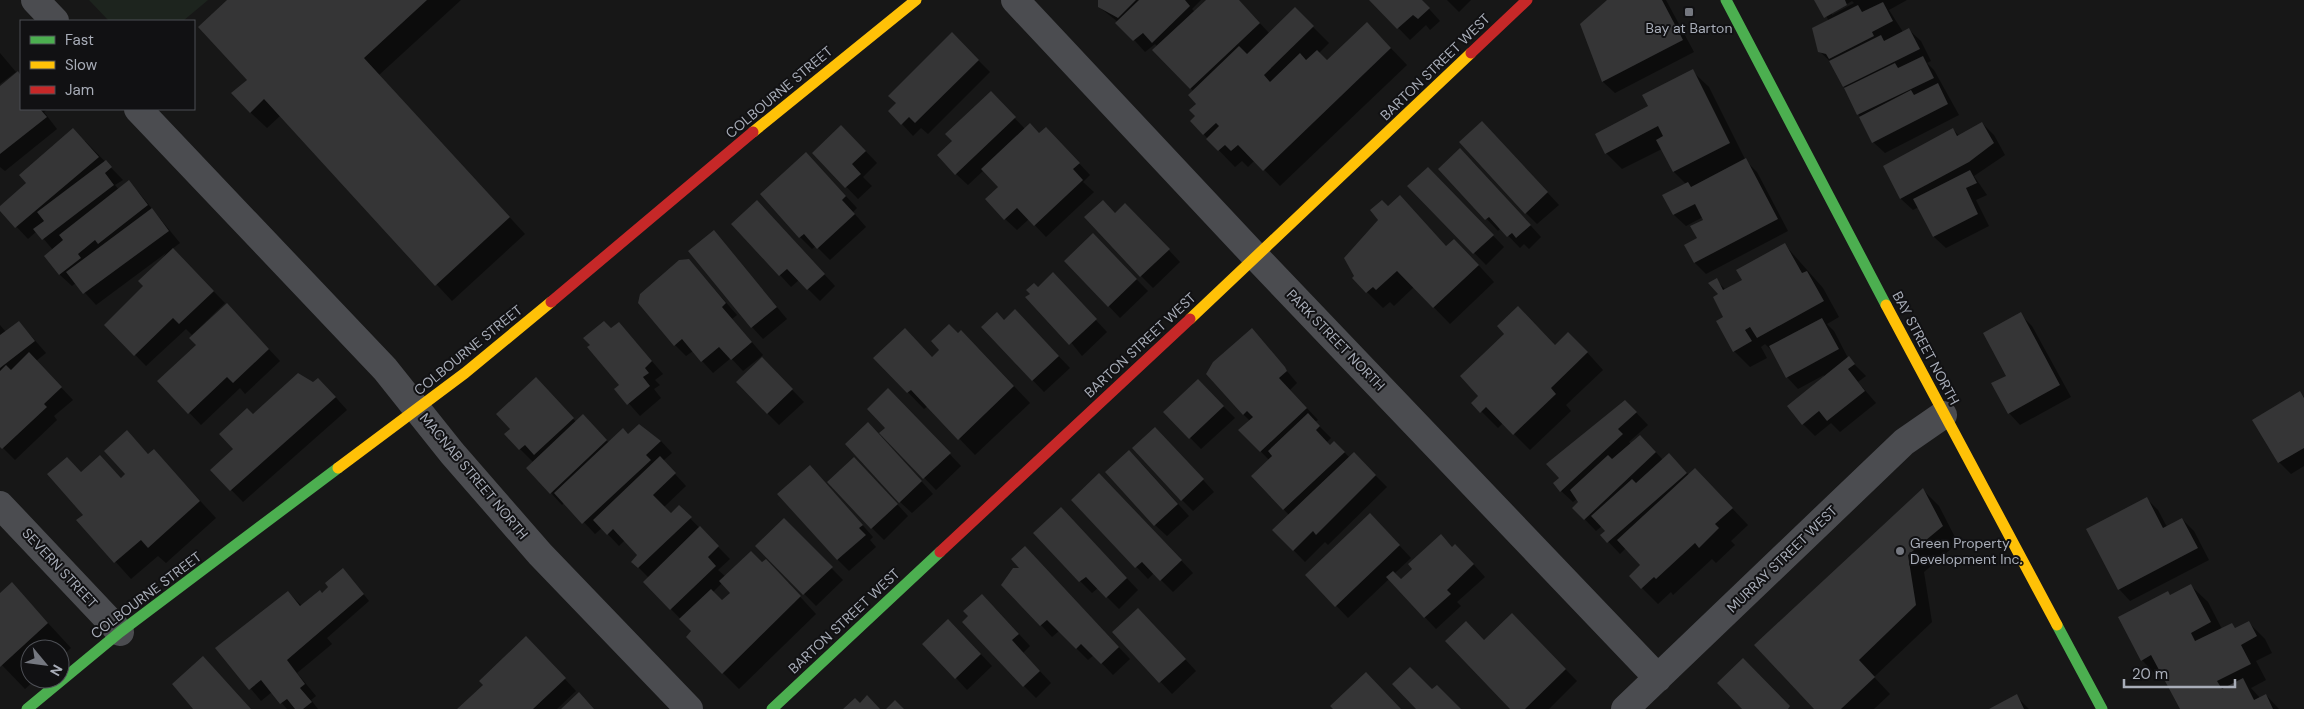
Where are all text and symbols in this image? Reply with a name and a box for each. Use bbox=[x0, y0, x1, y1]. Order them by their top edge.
marker: Bay at Barton bbox=[1683, 6, 1695, 18]
street label: BARTON STREET WEST bbox=[1376, 10, 1494, 124]
place label: Bay at Barton bbox=[1646, 19, 1732, 37]
legend bbox=[20, 20, 195, 110]
text: Fast bbox=[65, 30, 94, 50]
street label: COLBOURNE STREET bbox=[722, 42, 836, 142]
text: Slow bbox=[65, 55, 98, 75]
text: Jam bbox=[65, 80, 94, 100]
street label: PARK STREET NORTH bbox=[1283, 286, 1389, 394]
street label: BARTON STREET WEST bbox=[1080, 288, 1200, 401]
street label: BAY STREET NORTH bbox=[1888, 288, 1964, 408]
street label: COLBOURNE STREET bbox=[410, 301, 526, 399]
street label: MACNAB STREET NORTH bbox=[416, 409, 532, 543]
street label: MURRAY STREET WEST bbox=[1723, 502, 1841, 616]
street label: SEVERN STREET bbox=[18, 524, 102, 612]
place label: Green Property Development Inc. bbox=[1910, 534, 2022, 568]
marker: Green Property Development Inc. bbox=[1894, 545, 1906, 557]
street label: COLBOURNE STREET bbox=[87, 547, 205, 643]
street label: BARTON STREET WEST bbox=[784, 564, 904, 677]
north arrow bbox=[20, 639, 70, 689]
scale bar bbox=[2124, 656, 2235, 688]
text: N bbox=[46, 661, 67, 679]
text: 20 m bbox=[2132, 664, 2168, 684]

